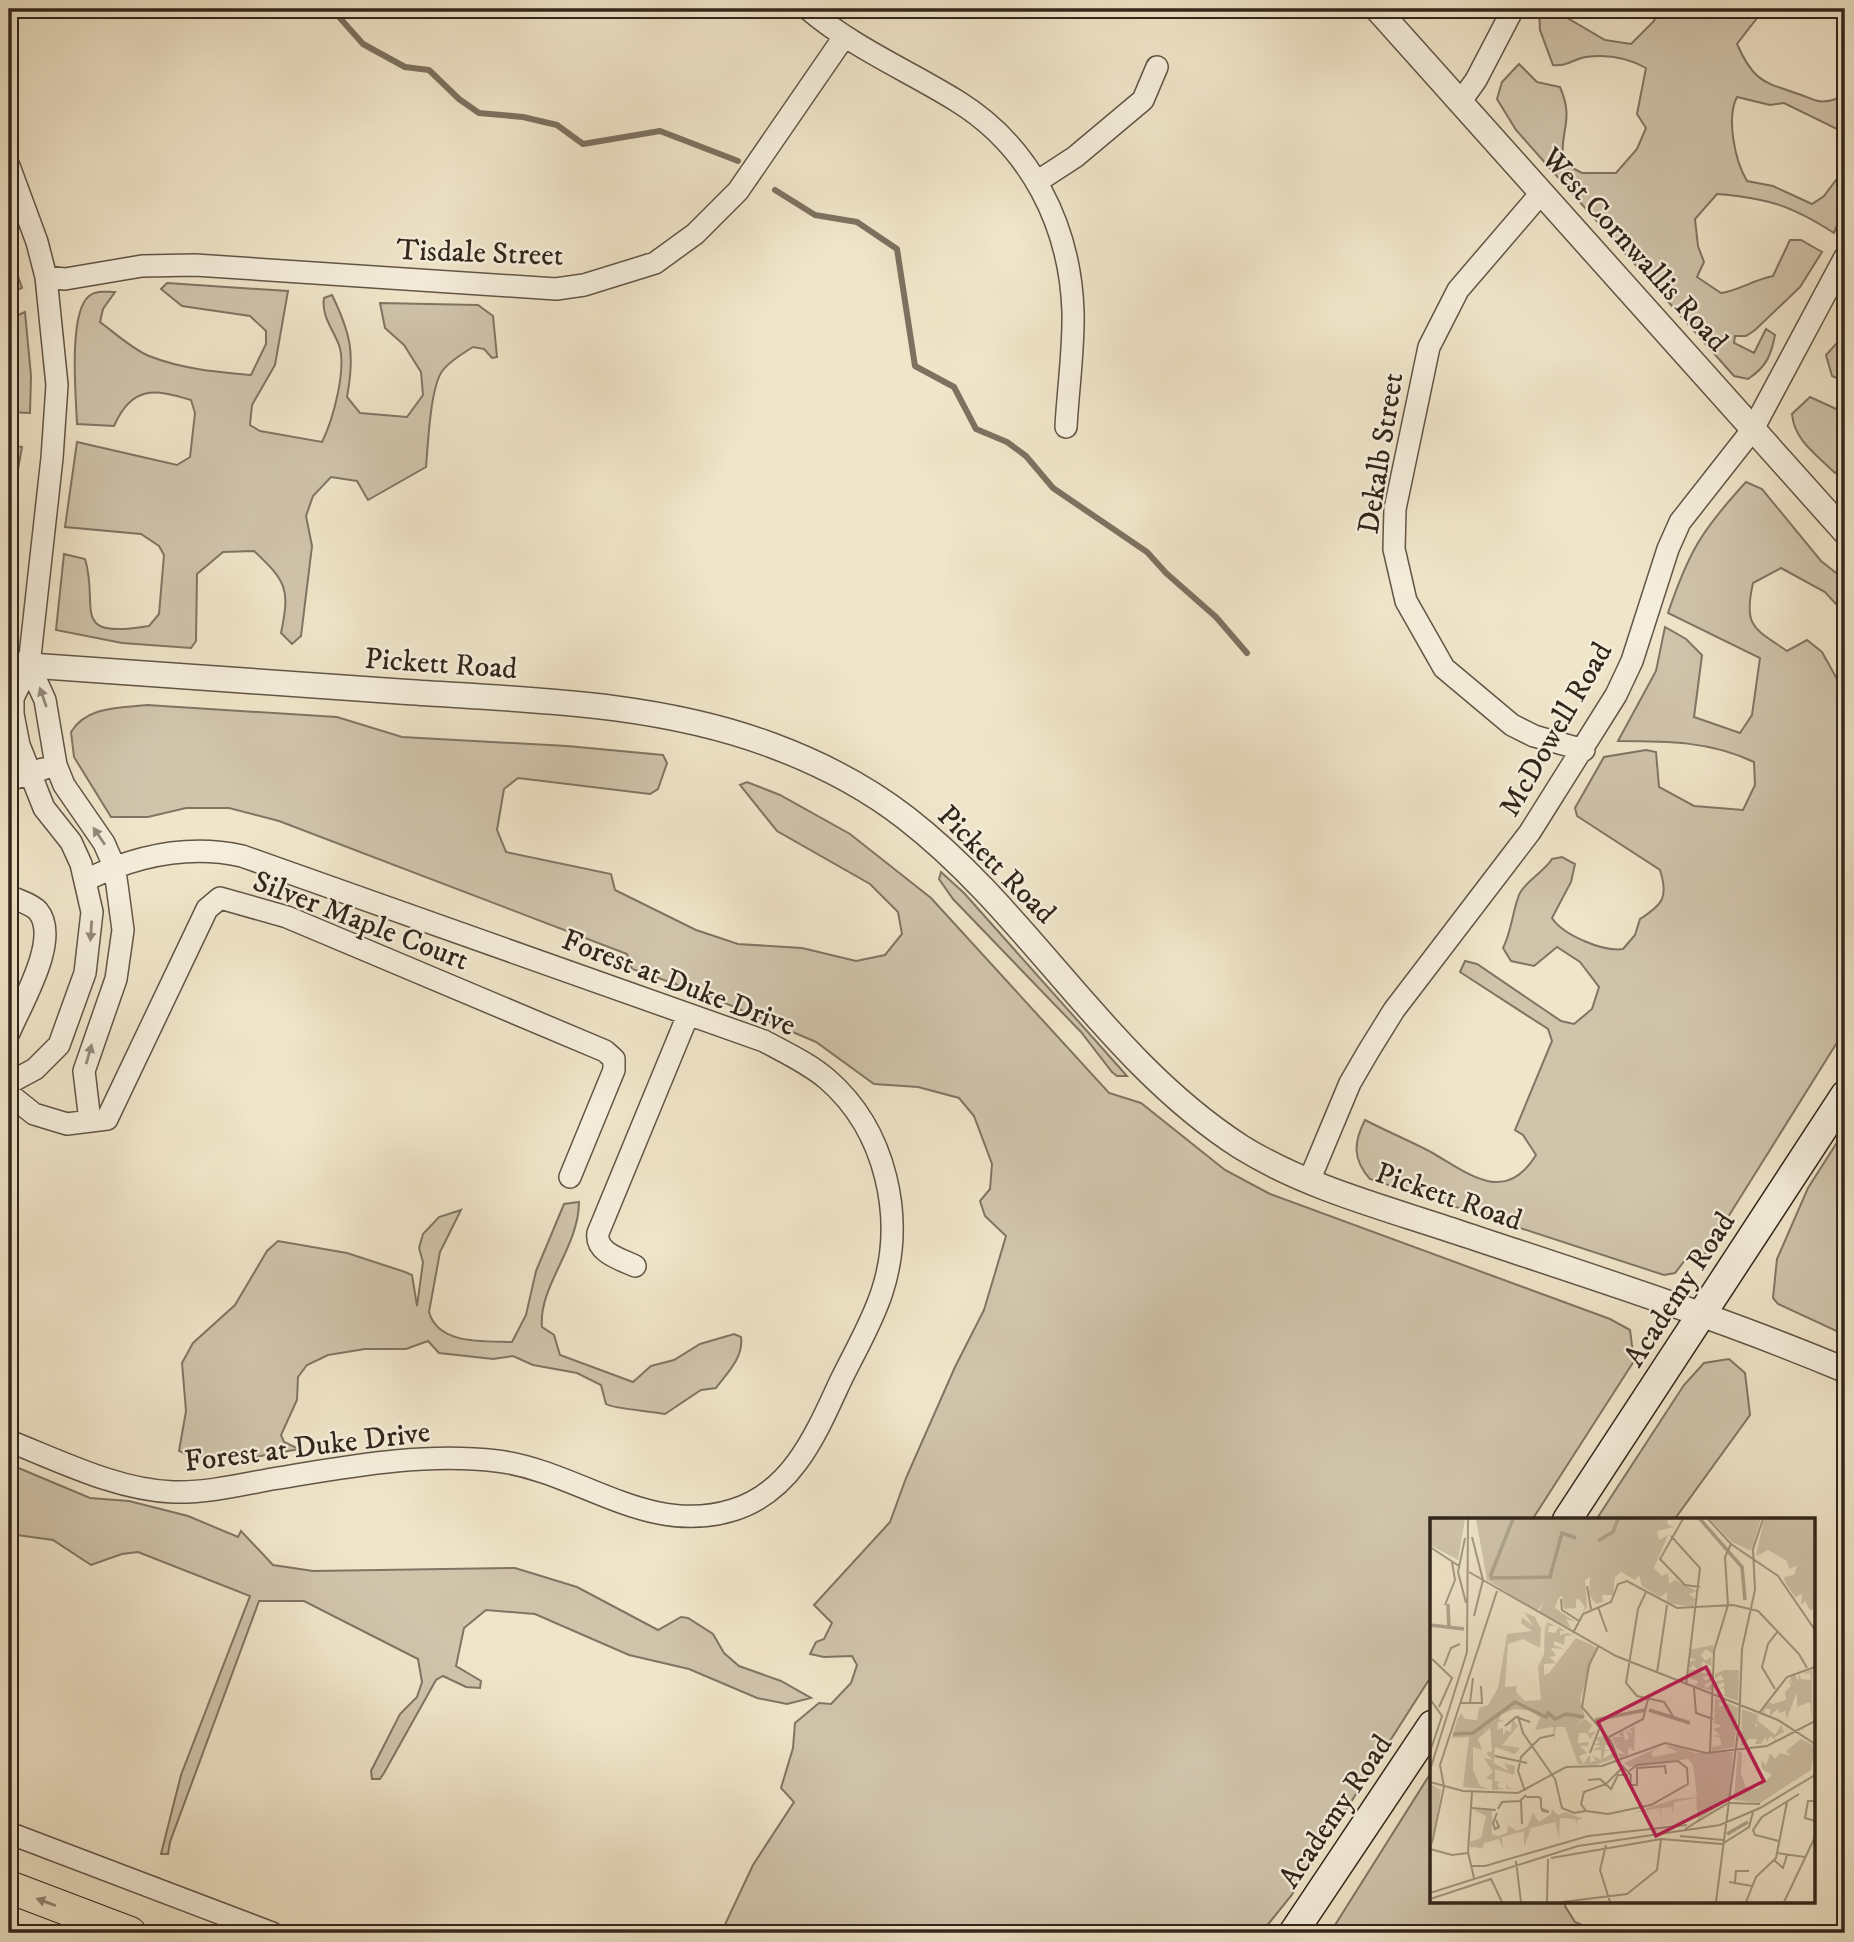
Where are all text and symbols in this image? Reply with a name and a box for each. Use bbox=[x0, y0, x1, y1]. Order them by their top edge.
street label: West Cornwallis Road bbox=[1532, 140, 1735, 360]
street label: Tisdale Street bbox=[396, 232, 564, 275]
street label: Dekalb Street bbox=[1350, 370, 1412, 537]
street label: McDowell Road bbox=[1492, 636, 1621, 823]
street label: Pickett Road bbox=[363, 641, 518, 688]
one-way arrow bbox=[37, 687, 48, 708]
street label: Pickett Road bbox=[929, 798, 1063, 932]
one-way arrow bbox=[92, 827, 105, 846]
street label: Silver Maple Court bbox=[247, 863, 474, 980]
one-way arrow bbox=[85, 920, 96, 942]
street label: Forest at Duke Drive bbox=[556, 922, 801, 1045]
one-way arrow bbox=[85, 1043, 95, 1064]
street label: Pickett Road bbox=[1370, 1155, 1527, 1240]
street label: Academy Road bbox=[1616, 1205, 1744, 1374]
street label: Forest at Duke Drive bbox=[182, 1414, 432, 1481]
inset map bbox=[1430, 1518, 1815, 1904]
street label: Academy Road bbox=[1271, 1728, 1401, 1896]
one-way arrow bbox=[36, 1896, 57, 1907]

